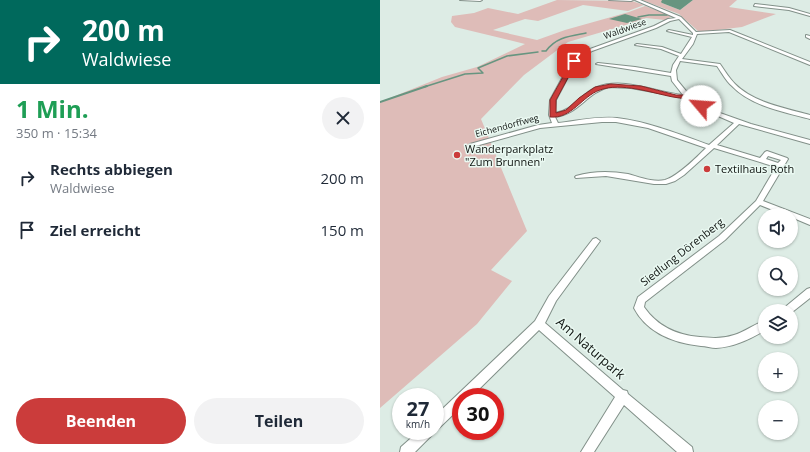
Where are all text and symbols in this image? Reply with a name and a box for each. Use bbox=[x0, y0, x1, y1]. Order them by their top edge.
text: 200 m bbox=[82, 11, 165, 49]
street label: Waldwiese bbox=[602, 15, 648, 42]
icon: right bbox=[16, 16, 68, 68]
pin bbox=[557, 44, 591, 78]
text: Waldwiese bbox=[82, 47, 171, 71]
icon: arrive bbox=[563, 50, 585, 72]
position arrow bbox=[680, 85, 722, 127]
text: 1 Min. bbox=[16, 92, 89, 125]
button: close bbox=[322, 97, 364, 139]
street label: Eichendorffweg bbox=[474, 111, 540, 140]
text: 350 m · 15:34 bbox=[16, 124, 97, 142]
place label: Wanderparkplatz "Zum Brunnen" bbox=[465, 141, 553, 169]
marker: Wanderparkplatz "Zum Brunnen" bbox=[452, 150, 462, 160]
text: Rechts abbiegen bbox=[50, 159, 173, 179]
place label: Textilhaus Roth bbox=[715, 161, 794, 176]
marker: Textilhaus Roth bbox=[702, 164, 712, 174]
icon: right bbox=[16, 167, 38, 189]
text: 200 m bbox=[320, 168, 364, 188]
text: Waldwiese bbox=[50, 179, 115, 197]
map controls bbox=[758, 208, 798, 440]
button: sound bbox=[758, 208, 798, 248]
street label: Siedlung Dörenberg bbox=[637, 214, 727, 289]
icon: arrive bbox=[16, 219, 38, 241]
text: Ziel erreicht bbox=[50, 220, 141, 240]
text: 150 m bbox=[320, 220, 364, 240]
button: search bbox=[758, 256, 798, 296]
button: layers bbox=[758, 304, 798, 344]
street label: Am Naturpark bbox=[553, 313, 629, 383]
button: + bbox=[758, 352, 798, 392]
speed limit sign: 30 bbox=[452, 388, 504, 440]
text: 27 bbox=[407, 395, 429, 422]
button: Beenden bbox=[16, 398, 186, 444]
button: Teilen bbox=[194, 398, 364, 444]
button: − bbox=[758, 400, 798, 440]
text: km/h bbox=[406, 417, 430, 431]

